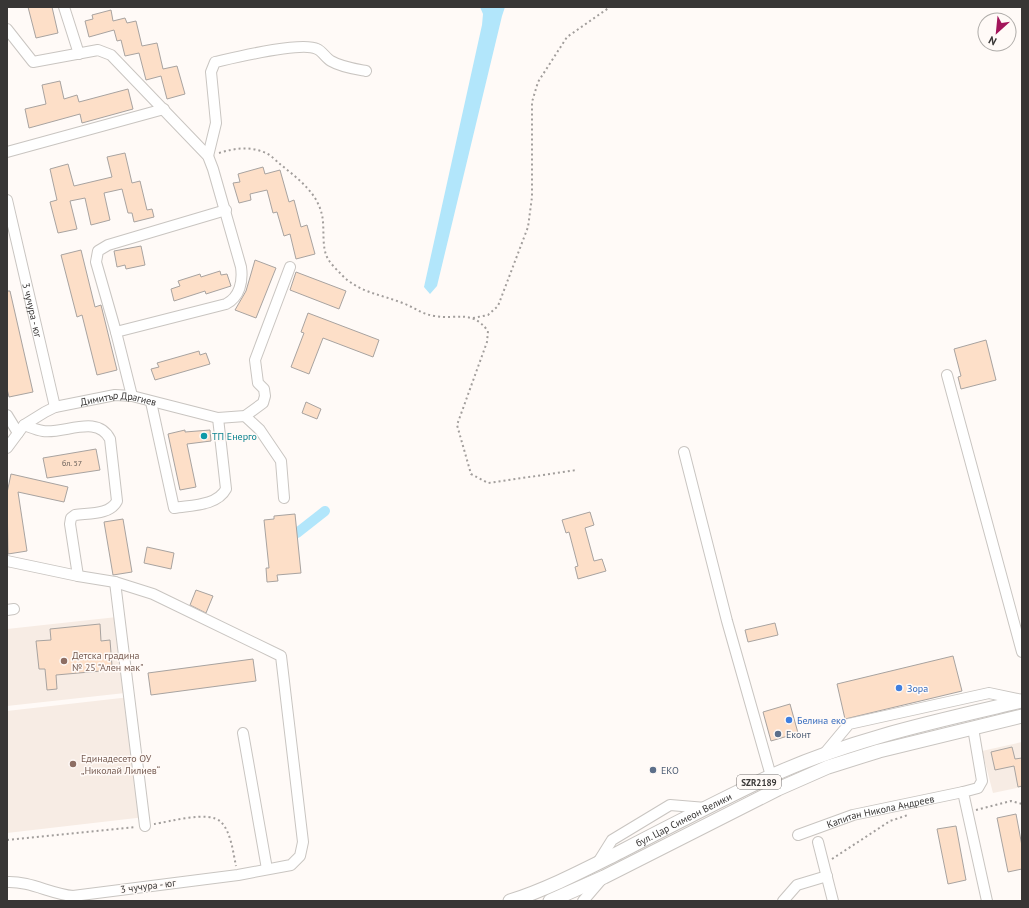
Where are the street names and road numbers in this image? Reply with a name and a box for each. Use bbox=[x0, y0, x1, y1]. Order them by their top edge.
street label: 3 чучура - юг bbox=[20, 281, 45, 339]
street label: Димитър Драгиев bbox=[79, 388, 158, 409]
road number: SZR2189 bbox=[737, 775, 781, 789]
street label: бул. Цар Симеон Велики bbox=[633, 789, 734, 849]
street label: Капитан Никола Андреев bbox=[825, 792, 935, 831]
street label: 3 чучура - юг bbox=[119, 876, 177, 896]

